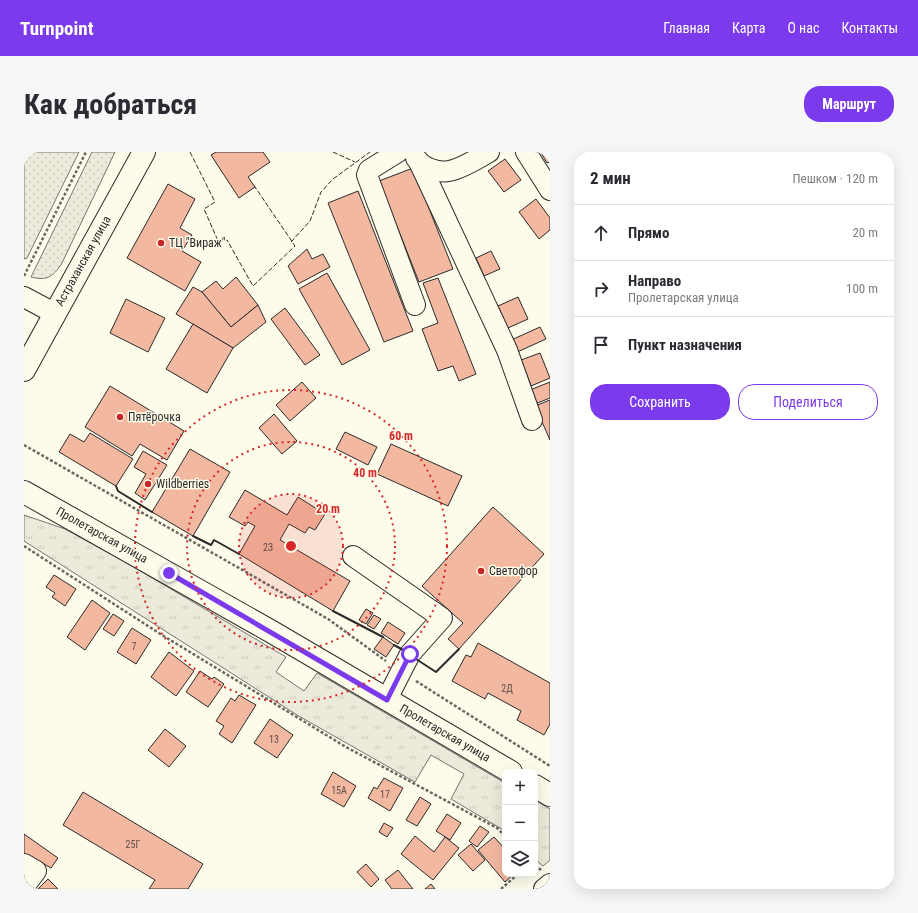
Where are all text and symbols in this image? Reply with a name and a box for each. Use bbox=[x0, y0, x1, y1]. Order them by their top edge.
text: Turnpoint bbox=[20, 17, 94, 40]
text: Главная bbox=[663, 20, 710, 36]
text: Карта bbox=[732, 20, 765, 36]
text: О нас bbox=[787, 20, 819, 36]
text: Контакты bbox=[841, 20, 898, 36]
button: Маршрут bbox=[804, 86, 894, 122]
text: Как добраться bbox=[24, 88, 197, 121]
text: 2 мин bbox=[590, 168, 631, 188]
text: Пешком · 120 m bbox=[792, 171, 878, 186]
street label: Астраханская улица bbox=[52, 213, 114, 309]
icon: ahead bbox=[590, 222, 612, 244]
text: Прямо bbox=[628, 224, 669, 242]
text: 20 m bbox=[852, 225, 878, 240]
place label: ТЦ "Вираж" bbox=[169, 236, 226, 250]
marker: ТЦ "Вираж" bbox=[156, 238, 166, 248]
text: Направо bbox=[628, 272, 681, 290]
icon: right bbox=[590, 278, 612, 300]
text: 100 m bbox=[846, 281, 878, 296]
text: Пролетарская улица bbox=[628, 290, 739, 305]
icon: arrive bbox=[590, 334, 612, 356]
text: Пункт назначения bbox=[628, 336, 742, 354]
button: Сохранить bbox=[590, 384, 730, 420]
button: Поделиться bbox=[738, 384, 878, 420]
place label: Пятёрочка bbox=[128, 410, 181, 424]
marker: Пятёрочка bbox=[115, 412, 125, 422]
text: 60 m bbox=[389, 429, 413, 443]
text: 40 m bbox=[353, 466, 377, 480]
place label: Wildberries bbox=[156, 477, 209, 491]
marker: Wildberries bbox=[143, 479, 153, 489]
text: 20 m bbox=[316, 502, 340, 516]
street label: Пролетарская улица bbox=[54, 504, 150, 566]
centre of rings bbox=[284, 539, 298, 553]
house number: 2З bbox=[263, 542, 273, 553]
route end bbox=[160, 564, 178, 582]
place label: Светофор bbox=[489, 564, 538, 578]
marker: Светофор bbox=[476, 566, 486, 576]
house number: 7 bbox=[132, 641, 137, 652]
route start bbox=[401, 645, 419, 663]
house number: 2Д bbox=[501, 683, 513, 694]
street label: Пролетарская улица bbox=[397, 701, 493, 765]
house number: 13 bbox=[269, 734, 279, 745]
map controls bbox=[502, 769, 538, 877]
button: + bbox=[502, 769, 538, 805]
house number: 15А bbox=[331, 785, 347, 796]
house number: 17 bbox=[380, 789, 390, 800]
button: − bbox=[502, 805, 538, 841]
house number: 25Г bbox=[126, 839, 140, 850]
button: layers bbox=[502, 841, 538, 877]

